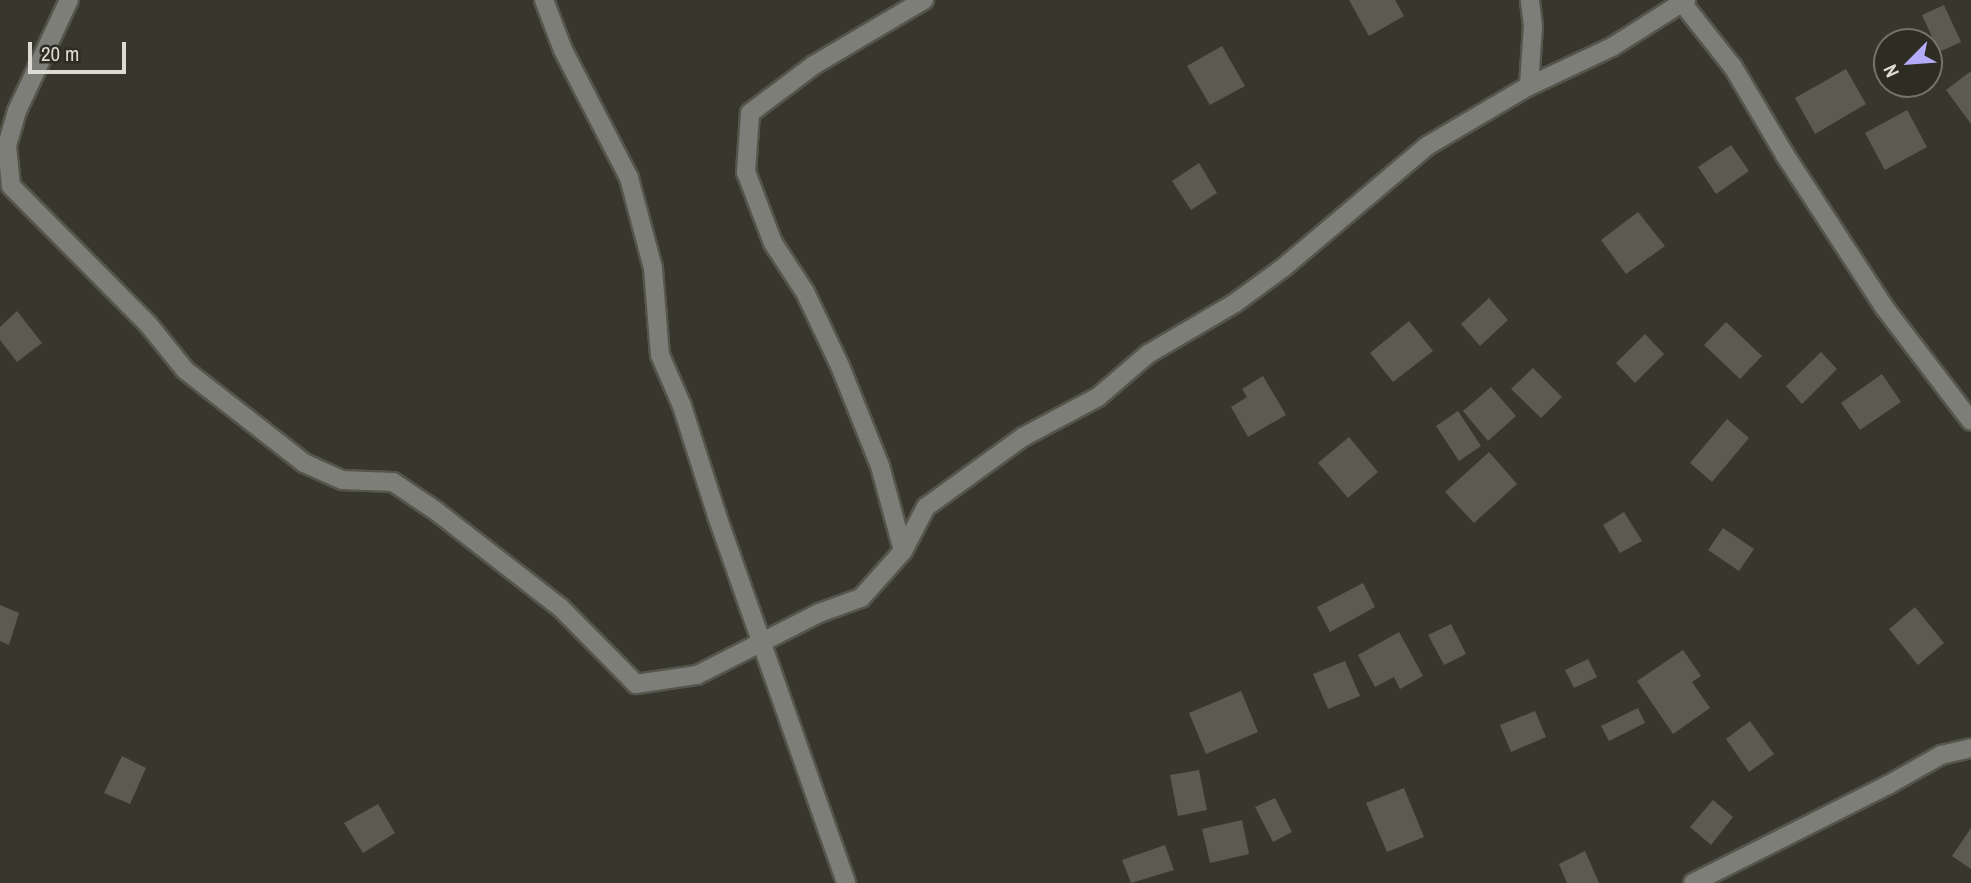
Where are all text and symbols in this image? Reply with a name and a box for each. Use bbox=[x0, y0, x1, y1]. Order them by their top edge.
scale bar bbox=[32, 28, 130, 72]
north arrow bbox=[1873, 28, 1943, 98]
text: 20 m bbox=[41, 39, 79, 68]
text: N bbox=[1877, 60, 1905, 82]

